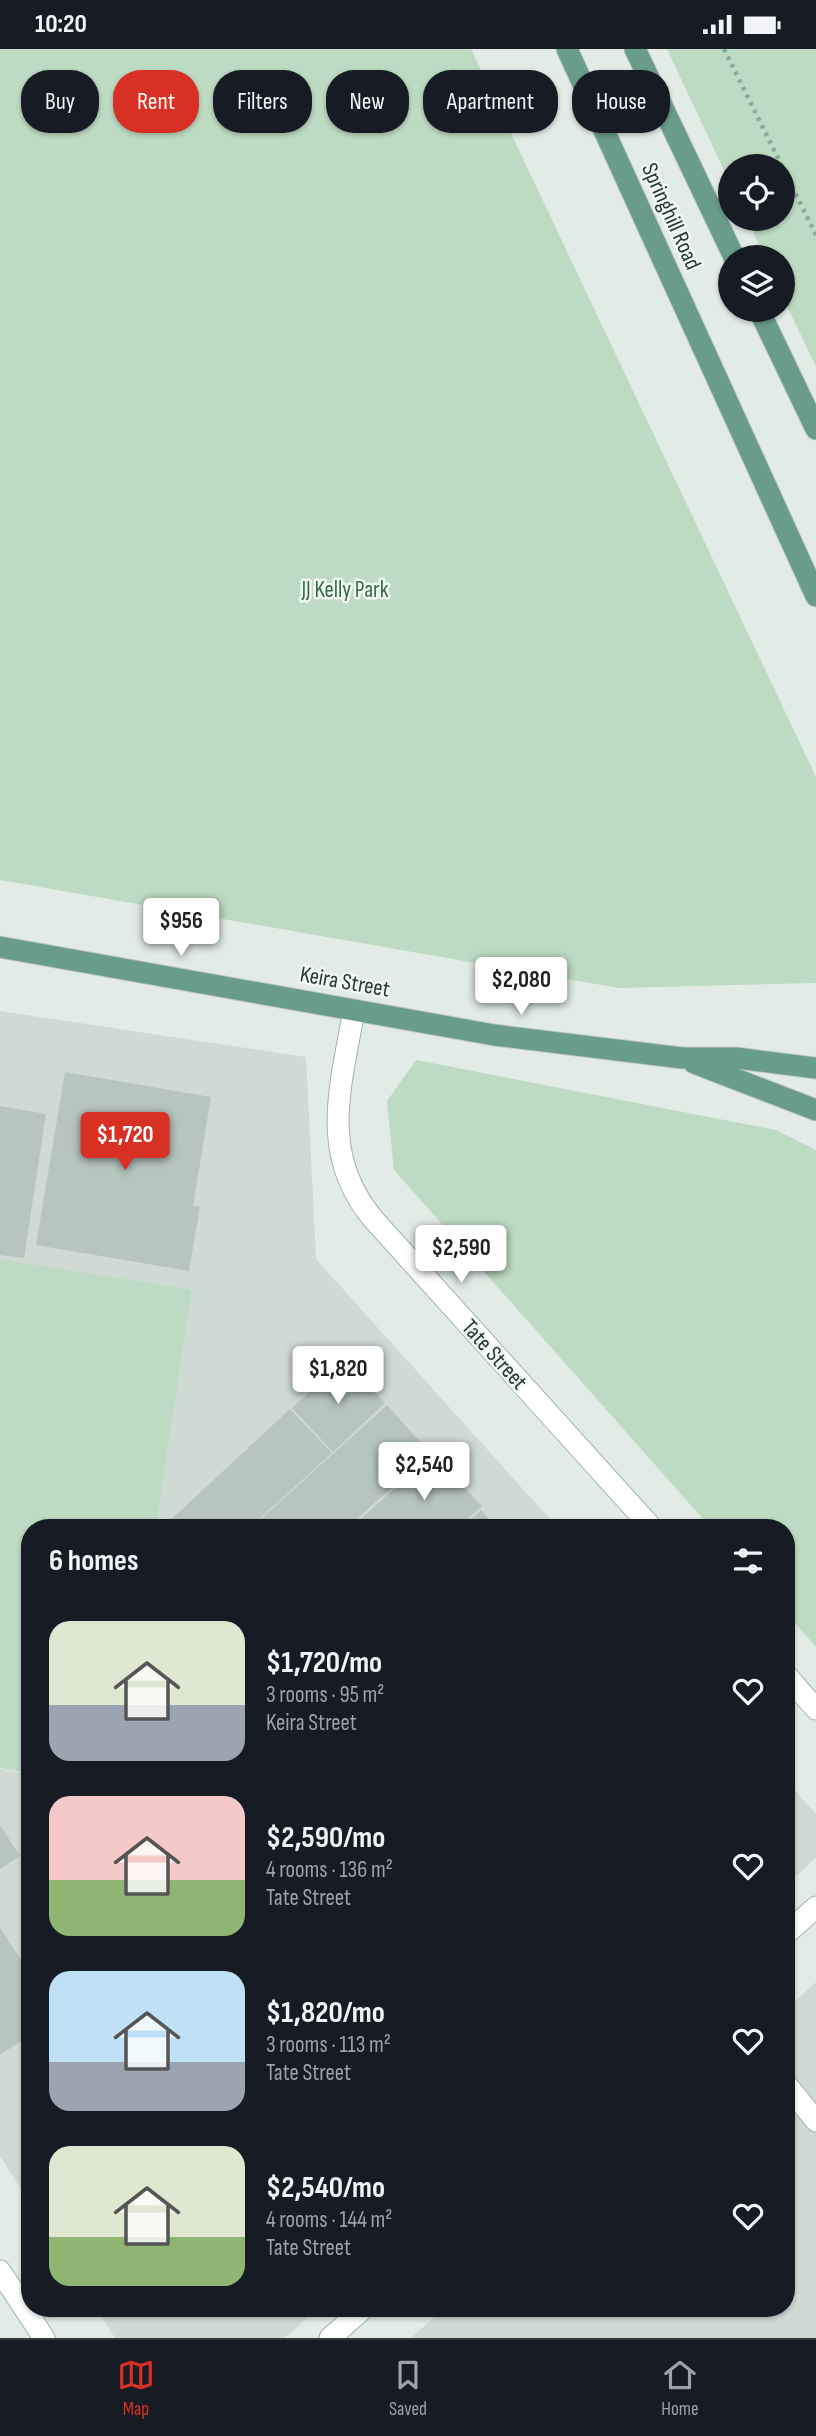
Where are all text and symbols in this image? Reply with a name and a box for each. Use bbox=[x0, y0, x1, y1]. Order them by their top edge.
text: 10:20 bbox=[35, 9, 87, 40]
chip: Buy bbox=[21, 70, 99, 133]
chip: Rent bbox=[113, 70, 199, 133]
chip: Filters bbox=[213, 70, 312, 133]
chip: New bbox=[326, 70, 409, 133]
chip: Apartment bbox=[423, 70, 558, 133]
chip: House bbox=[572, 70, 670, 133]
map controls bbox=[718, 154, 795, 322]
button: locate bbox=[718, 154, 795, 231]
street label: Springhill Road bbox=[635, 159, 707, 274]
button: layers bbox=[718, 245, 795, 322]
park label: JJ Kelly Park bbox=[301, 576, 389, 604]
pin: $956 bbox=[140, 899, 222, 958]
text: $956 bbox=[159, 907, 203, 935]
pin: $2,080 bbox=[464, 957, 578, 1017]
street label: Keira Street bbox=[298, 960, 392, 1004]
text: $2,080 bbox=[491, 966, 551, 994]
pin: $1,720 bbox=[68, 1113, 182, 1172]
text: $1,720 bbox=[97, 1121, 153, 1149]
pin: $2,590 bbox=[404, 1225, 518, 1285]
text: $2,590 bbox=[431, 1234, 491, 1262]
street label: Tate Street bbox=[455, 1314, 533, 1396]
pin: $1,820 bbox=[281, 1347, 395, 1406]
text: $1,820 bbox=[309, 1355, 367, 1383]
pin: $2,540 bbox=[367, 1443, 481, 1502]
text: $2,540 bbox=[394, 1451, 454, 1479]
icon: filters bbox=[729, 1542, 767, 1580]
text: 6 homes bbox=[49, 1543, 138, 1579]
text: $1,720/mo bbox=[266, 1645, 382, 1681]
icon: home bbox=[105, 1649, 189, 1733]
icon: heart bbox=[729, 1672, 767, 1710]
text: 3 rooms · 95 m² bbox=[266, 1681, 385, 1709]
text: Keira Street bbox=[266, 1709, 357, 1737]
text: $2,590/mo bbox=[266, 1820, 385, 1856]
icon: home bbox=[105, 1824, 189, 1908]
icon: heart bbox=[729, 1847, 767, 1885]
text: 4 rooms · 136 m² bbox=[266, 1856, 393, 1884]
text: Tate Street bbox=[266, 1884, 351, 1912]
text: $1,820/mo bbox=[266, 1995, 385, 2031]
icon: home bbox=[105, 1999, 189, 2083]
icon: heart bbox=[729, 2022, 767, 2060]
text: 3 rooms · 113 m² bbox=[266, 2031, 391, 2059]
text: Tate Street bbox=[266, 2059, 351, 2087]
text: $2,540/mo bbox=[266, 2170, 385, 2206]
icon: home bbox=[105, 2174, 189, 2258]
icon: heart bbox=[729, 2197, 767, 2235]
text: 4 rooms · 144 m² bbox=[266, 2206, 392, 2234]
text: Tate Street bbox=[266, 2234, 351, 2262]
tab: Map bbox=[117, 2356, 155, 2421]
tab: Saved bbox=[389, 2356, 427, 2421]
tab: Home bbox=[661, 2356, 699, 2421]

